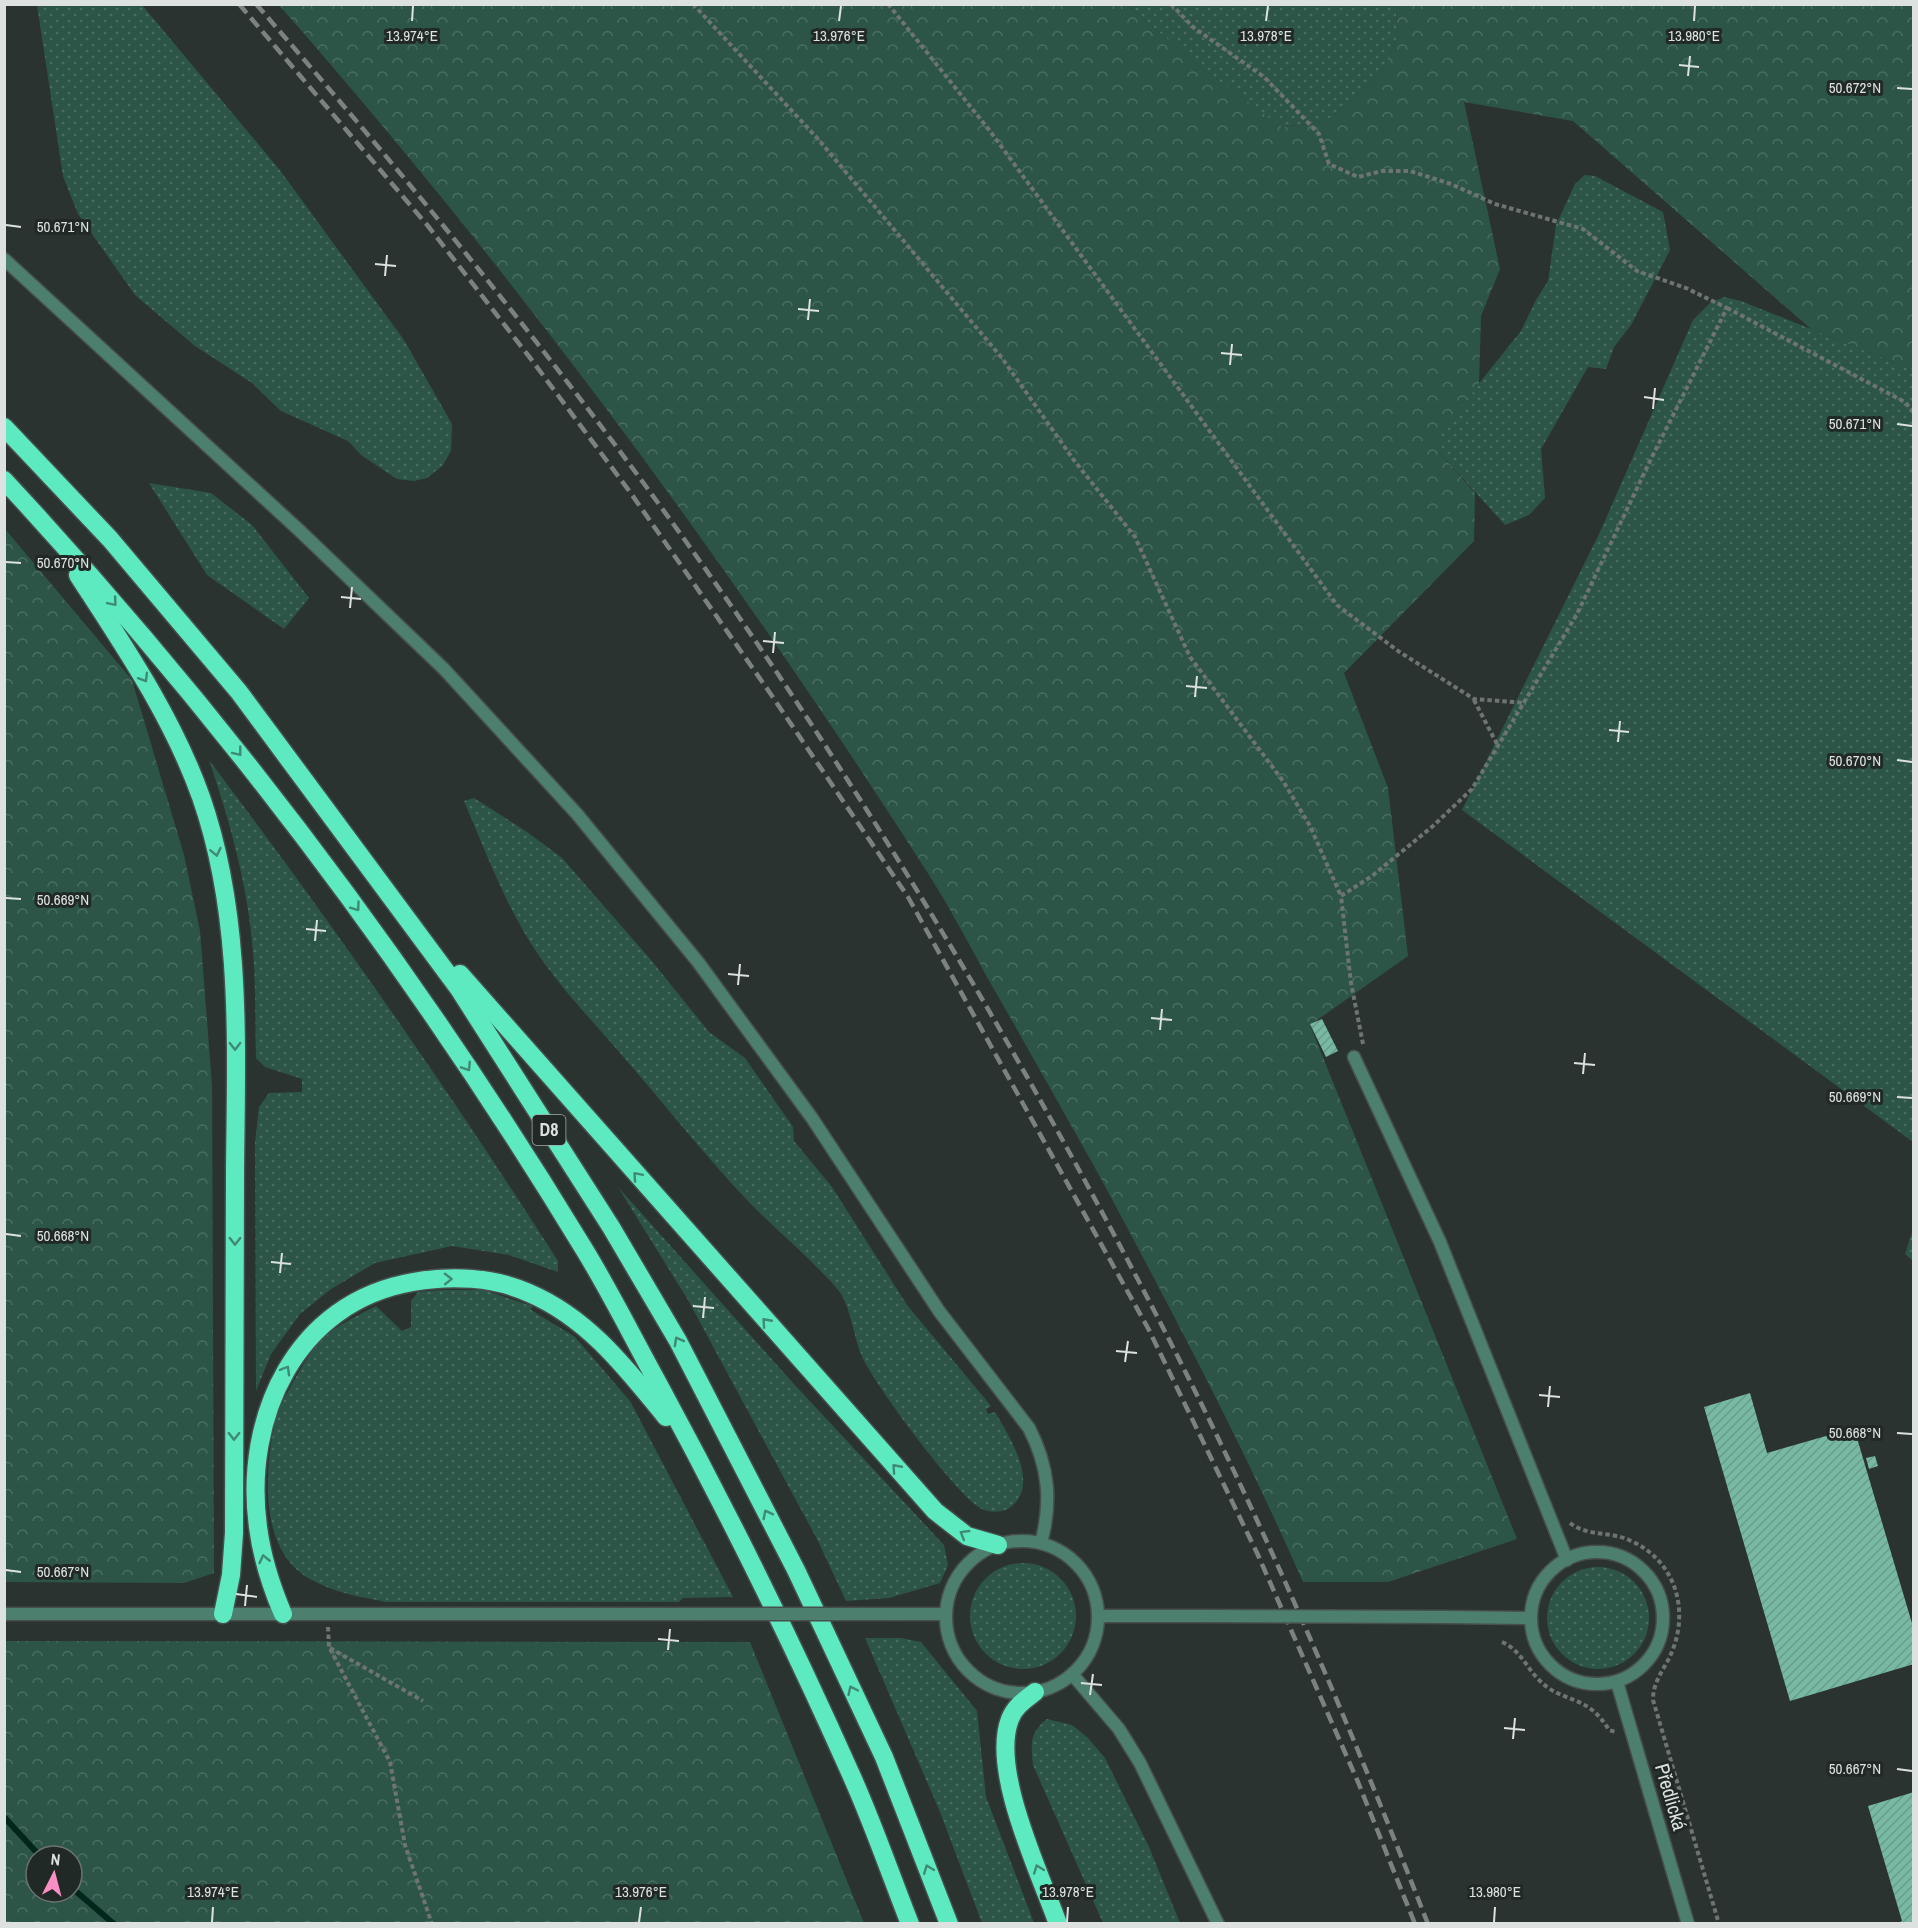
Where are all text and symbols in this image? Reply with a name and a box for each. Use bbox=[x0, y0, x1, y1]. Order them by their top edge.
text: 13.974°E bbox=[386, 25, 438, 46]
text: 13.976°E bbox=[813, 25, 865, 46]
text: 13.978°E bbox=[1240, 25, 1292, 46]
text: 13.980°E bbox=[1668, 25, 1720, 46]
text: 50.672°N bbox=[1829, 77, 1881, 98]
text: 50.671°N bbox=[37, 216, 89, 237]
text: 50.671°N bbox=[1829, 413, 1881, 434]
text: 50.670°N bbox=[37, 552, 89, 573]
one-way arrow bbox=[106, 595, 117, 606]
one-way arrow bbox=[137, 672, 149, 682]
one-way arrow bbox=[231, 745, 242, 756]
text: 50.670°N bbox=[1829, 750, 1881, 771]
one-way arrow bbox=[209, 847, 222, 857]
text: 50.669°N bbox=[37, 889, 89, 910]
one-way arrow bbox=[349, 900, 360, 911]
one-way arrow bbox=[229, 1042, 241, 1051]
one-way arrow bbox=[460, 1060, 471, 1071]
text: 50.669°N bbox=[1829, 1086, 1881, 1107]
road number: D8 bbox=[532, 1115, 566, 1145]
one-way arrow bbox=[633, 1172, 644, 1183]
text: 50.668°N bbox=[37, 1225, 89, 1246]
one-way arrow bbox=[229, 1237, 241, 1246]
one-way arrow bbox=[443, 1273, 452, 1285]
one-way arrow bbox=[762, 1319, 773, 1329]
one-way arrow bbox=[674, 1337, 685, 1347]
one-way arrow bbox=[279, 1366, 290, 1376]
text: 50.668°N bbox=[1829, 1422, 1881, 1443]
one-way arrow bbox=[228, 1432, 240, 1441]
one-way arrow bbox=[892, 1464, 903, 1474]
one-way arrow bbox=[763, 1510, 774, 1521]
one-way arrow bbox=[960, 1529, 970, 1541]
one-way arrow bbox=[259, 1554, 272, 1564]
text: 50.667°N bbox=[37, 1561, 89, 1582]
one-way arrow bbox=[848, 1685, 860, 1696]
text: 50.667°N bbox=[1829, 1758, 1881, 1779]
street label: Předlická bbox=[1649, 1760, 1694, 1833]
north arrow bbox=[24, 1844, 84, 1904]
text: N bbox=[50, 1848, 61, 1871]
one-way arrow bbox=[923, 1864, 935, 1875]
one-way arrow bbox=[1033, 1864, 1046, 1874]
text: 13.974°E bbox=[187, 1881, 239, 1902]
text: 13.976°E bbox=[615, 1881, 667, 1902]
text: 13.978°E bbox=[1042, 1881, 1094, 1902]
text: 13.980°E bbox=[1469, 1881, 1521, 1902]

